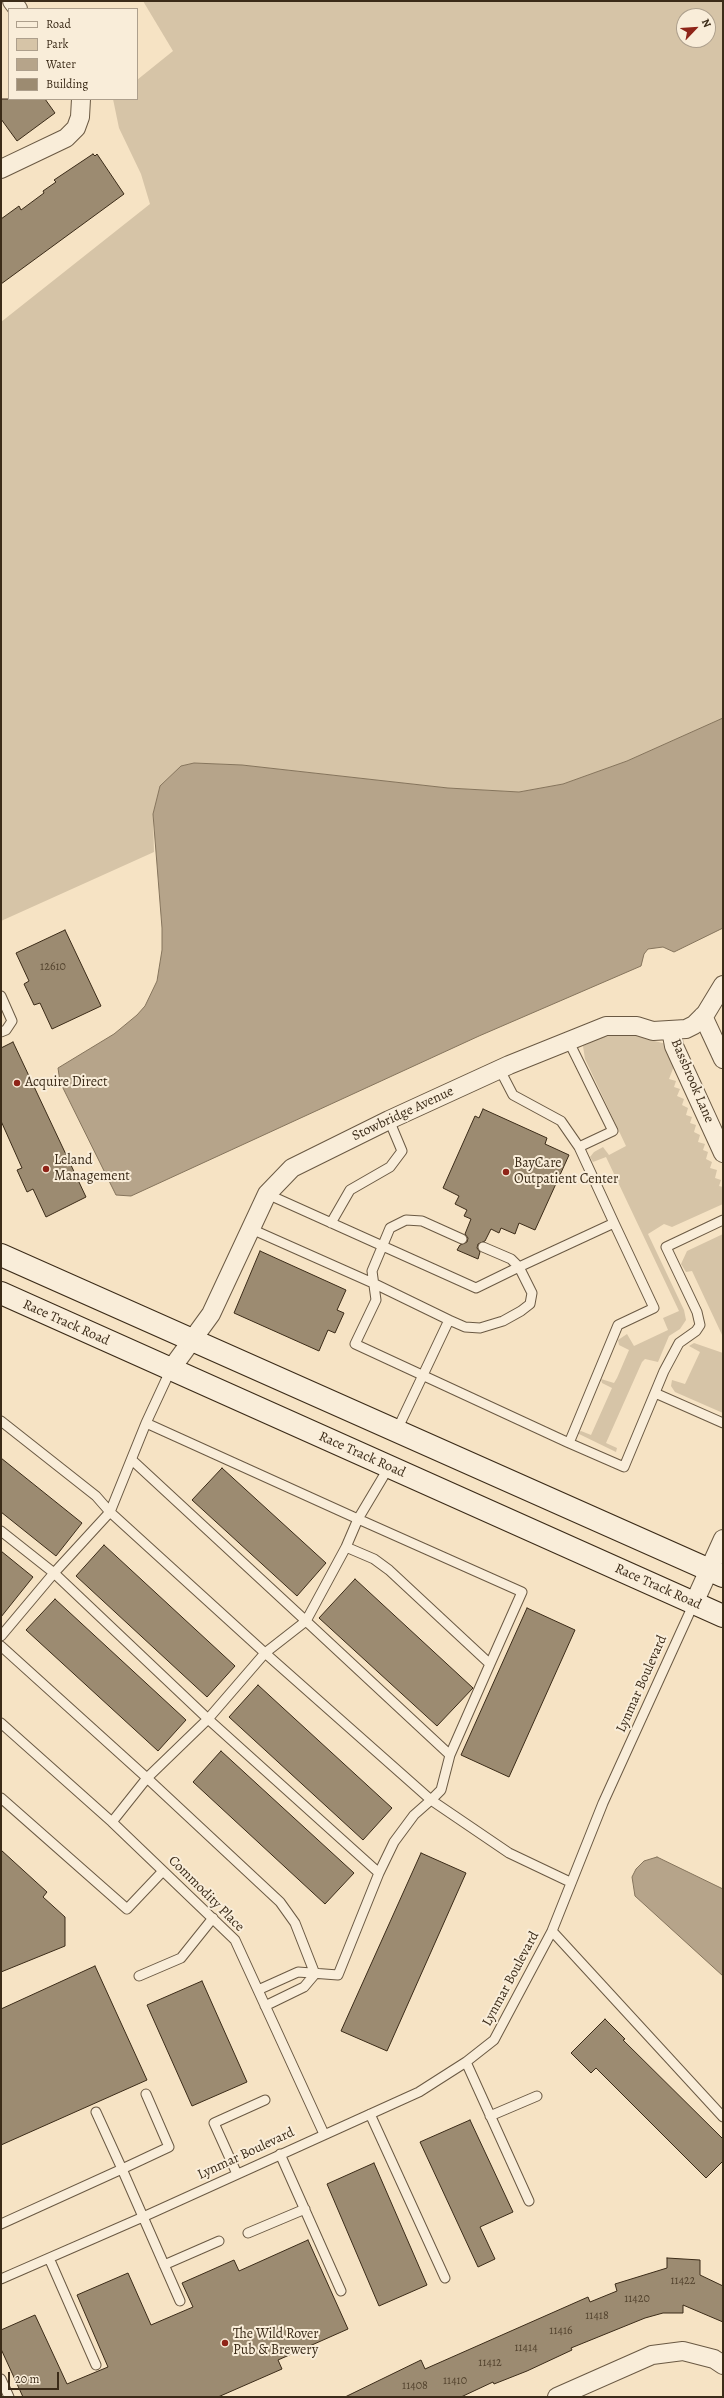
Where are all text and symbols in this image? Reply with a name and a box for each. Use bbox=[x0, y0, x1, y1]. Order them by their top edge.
legend bbox=[8, 8, 138, 100]
north arrow bbox=[676, 8, 716, 48]
text: Road bbox=[46, 16, 71, 32]
text: N bbox=[698, 16, 715, 30]
text: Park bbox=[46, 36, 69, 52]
text: Water bbox=[46, 56, 76, 72]
text: Building bbox=[46, 76, 88, 92]
house number: 12610 bbox=[40, 960, 66, 974]
street label: Bassbrook Lane bbox=[667, 1036, 717, 1126]
place label: Acquire Direct bbox=[25, 1075, 108, 1091]
marker: Acquire Direct bbox=[12, 1078, 22, 1088]
street label: Stowbridge Avenue bbox=[349, 1083, 457, 1145]
place label: Leland Management bbox=[54, 1153, 130, 1186]
place label: BayCare Outpatient Center bbox=[514, 1156, 618, 1188]
marker: Leland Management bbox=[41, 1164, 51, 1174]
marker: BayCare Outpatient Center bbox=[501, 1167, 511, 1177]
street label: Race Track Road bbox=[20, 1296, 112, 1350]
street label: Race Track Road bbox=[316, 1428, 408, 1482]
street label: Race Track Road bbox=[612, 1560, 704, 1614]
street label: Lynmar Boulevard bbox=[613, 1633, 671, 1735]
street label: Commodity Place bbox=[165, 1853, 247, 1935]
street label: Lynmar Boulevard bbox=[479, 1929, 543, 2029]
street label: Lynmar Boulevard bbox=[195, 2124, 297, 2184]
house number: 11422 bbox=[670, 2274, 696, 2288]
house number: 11420 bbox=[624, 2292, 650, 2306]
house number: 11418 bbox=[585, 2309, 609, 2323]
house number: 11416 bbox=[549, 2324, 573, 2338]
place label: The Wild Rover Pub & Brewery bbox=[233, 2327, 319, 2360]
marker: The Wild Rover Pub & Brewery bbox=[220, 2338, 230, 2348]
house number: 11414 bbox=[514, 2341, 538, 2355]
house number: 11412 bbox=[478, 2356, 502, 2370]
scale bar bbox=[10, 2364, 61, 2390]
text: 20 m bbox=[15, 2371, 39, 2387]
house number: 11410 bbox=[443, 2374, 467, 2388]
house number: 11408 bbox=[402, 2379, 428, 2393]

